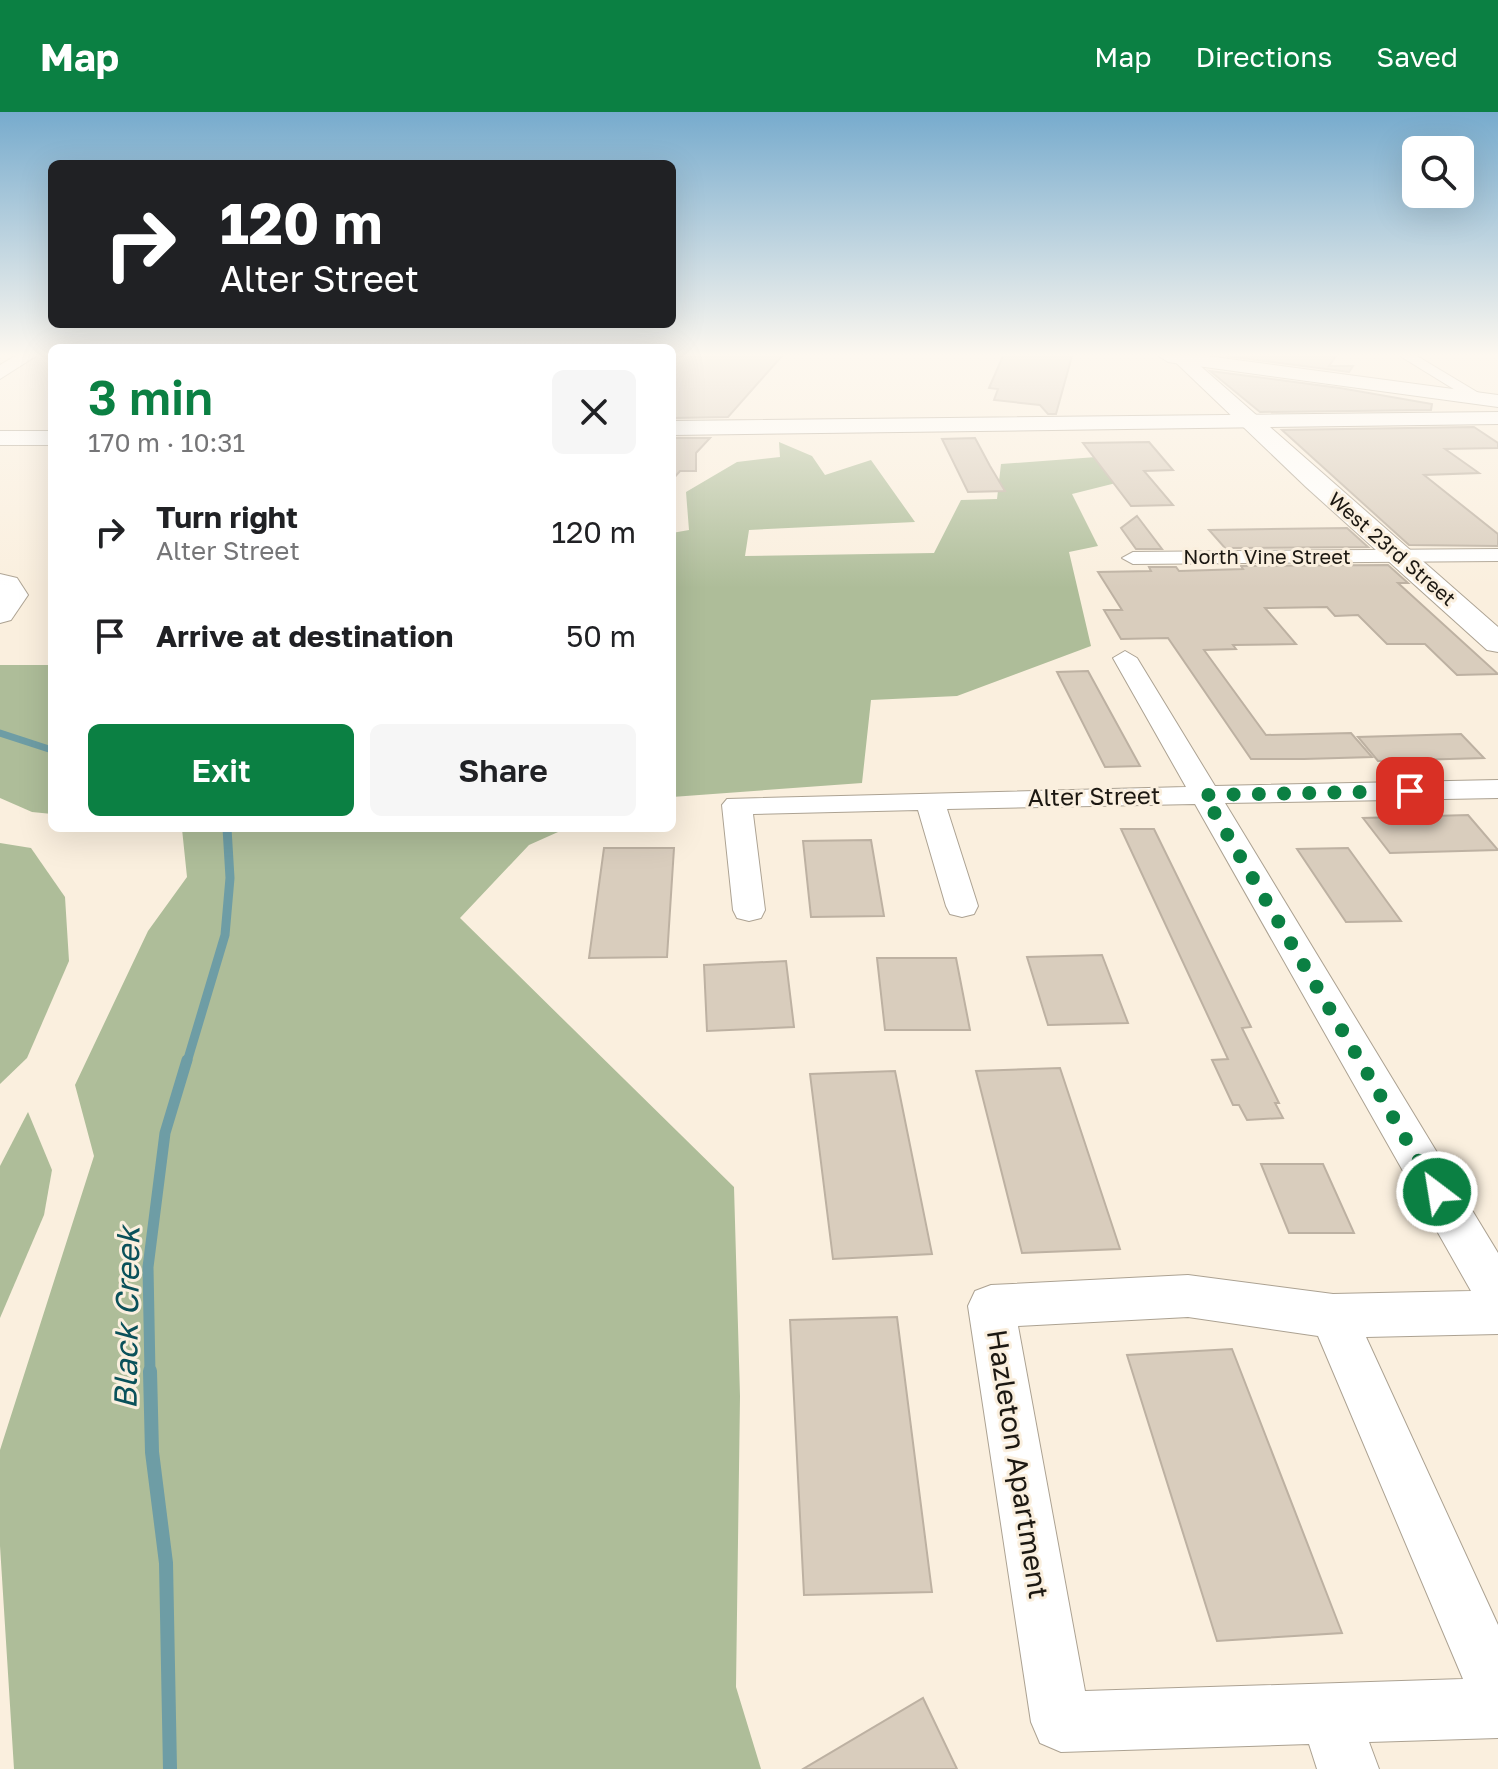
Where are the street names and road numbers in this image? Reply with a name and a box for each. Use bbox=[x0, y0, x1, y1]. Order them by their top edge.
street label: West 23rd Street bbox=[1324, 486, 1461, 610]
street label: North Vine Street bbox=[1183, 544, 1351, 568]
street label: Alter Street bbox=[1027, 780, 1161, 811]
street label: Hazleton Apartment bbox=[981, 1327, 1056, 1601]

